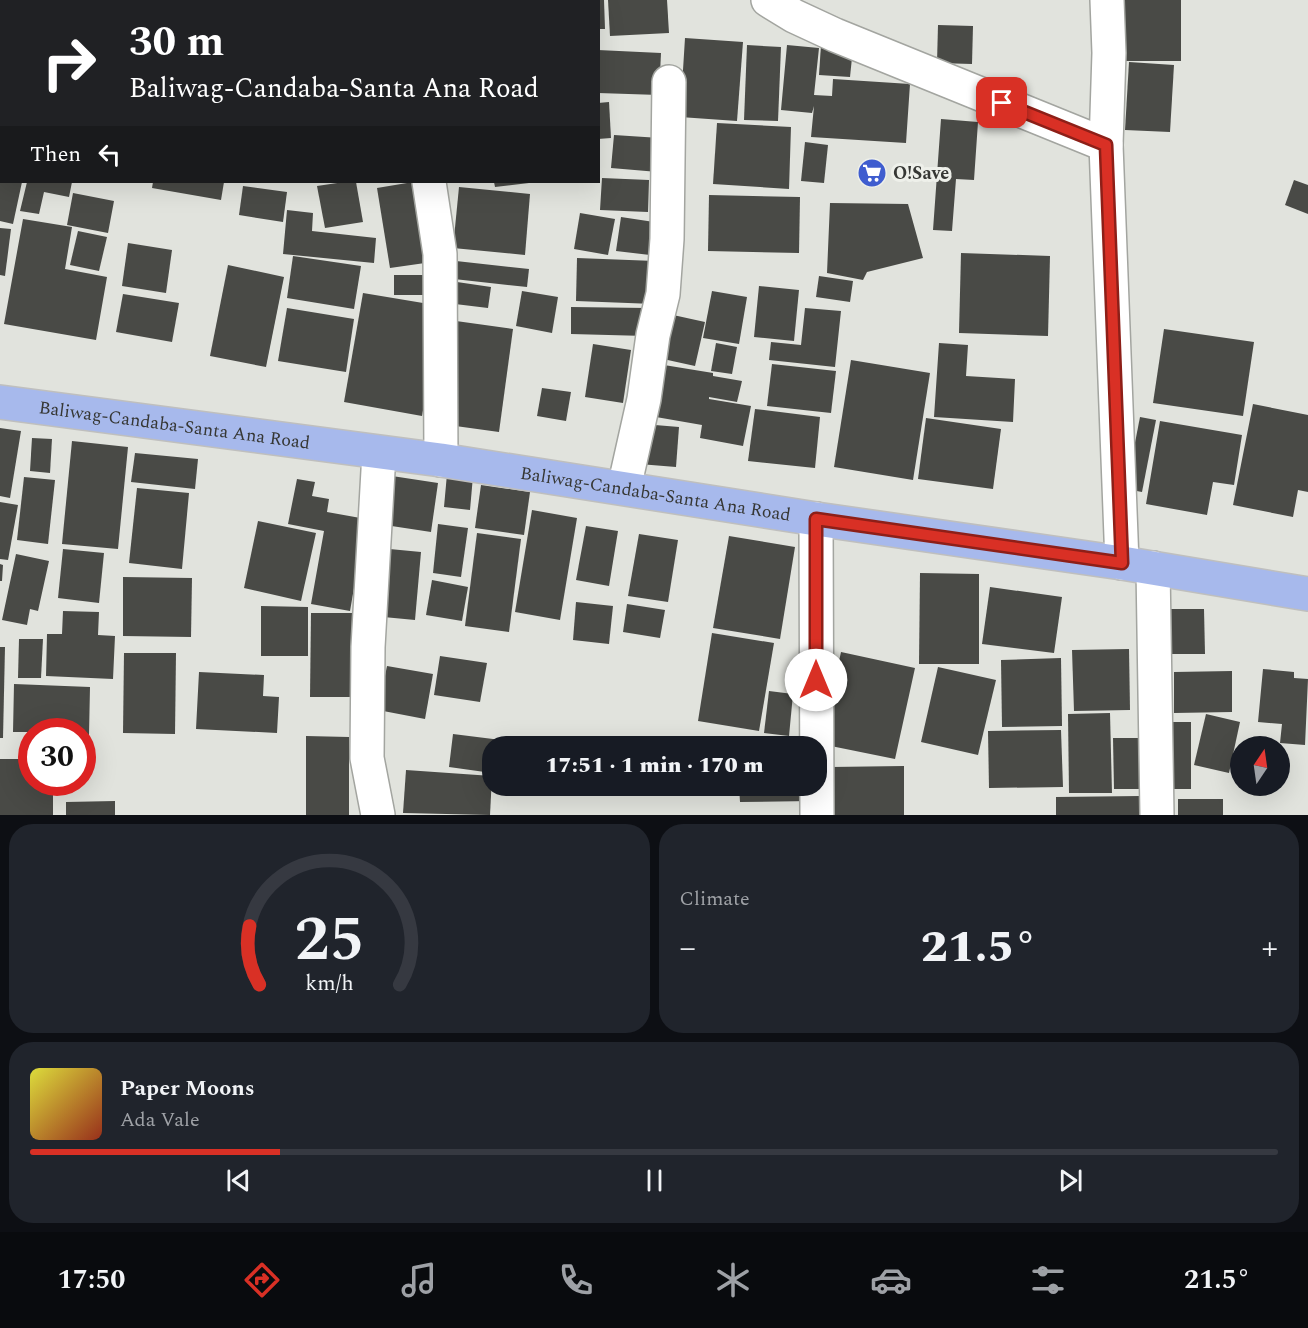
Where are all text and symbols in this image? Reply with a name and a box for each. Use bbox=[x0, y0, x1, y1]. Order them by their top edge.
text: 30 m bbox=[129, 11, 224, 74]
icon: right bbox=[30, 24, 108, 102]
text: Baliwag-Candaba-Santa Ana Road bbox=[129, 68, 539, 110]
pin bbox=[976, 77, 1027, 128]
icon: arrive bbox=[985, 86, 1018, 119]
text: Then bbox=[30, 138, 81, 171]
icon: left bbox=[93, 138, 126, 171]
supermarket icon: O!Save bbox=[856, 157, 888, 189]
place label: O!Save bbox=[893, 160, 949, 187]
street label: Baliwag-Candaba-Santa Ana Road bbox=[37, 394, 312, 456]
street label: Baliwag-Candaba-Santa Ana Road bbox=[518, 459, 793, 528]
position arrow bbox=[784, 648, 848, 712]
speed limit sign: 30 bbox=[18, 718, 96, 796]
north arrow bbox=[1230, 736, 1290, 796]
map controls bbox=[1230, 736, 1290, 796]
text: 17:51 · 1 min · 170 m bbox=[545, 749, 764, 782]
text: Climate bbox=[680, 884, 750, 914]
text: 25 bbox=[294, 893, 364, 988]
text: 21.5° bbox=[921, 913, 1037, 982]
text: − bbox=[680, 923, 696, 973]
text: + bbox=[1261, 923, 1278, 973]
text: km/h bbox=[305, 968, 353, 1001]
text: Paper Moons bbox=[120, 1072, 255, 1105]
text: Ada Vale bbox=[120, 1105, 200, 1135]
icon: previous bbox=[222, 1164, 255, 1197]
icon: pause bbox=[638, 1164, 671, 1197]
icon: next bbox=[1054, 1164, 1087, 1197]
text: 17:50 bbox=[58, 1259, 125, 1301]
icon: directions bbox=[241, 1259, 283, 1301]
icon: music bbox=[398, 1259, 440, 1301]
icon: phone bbox=[555, 1259, 597, 1301]
icon: climate bbox=[712, 1259, 754, 1301]
icon: car bbox=[870, 1259, 912, 1301]
icon: filters bbox=[1027, 1259, 1069, 1301]
text: 21.5° bbox=[1184, 1259, 1250, 1301]

